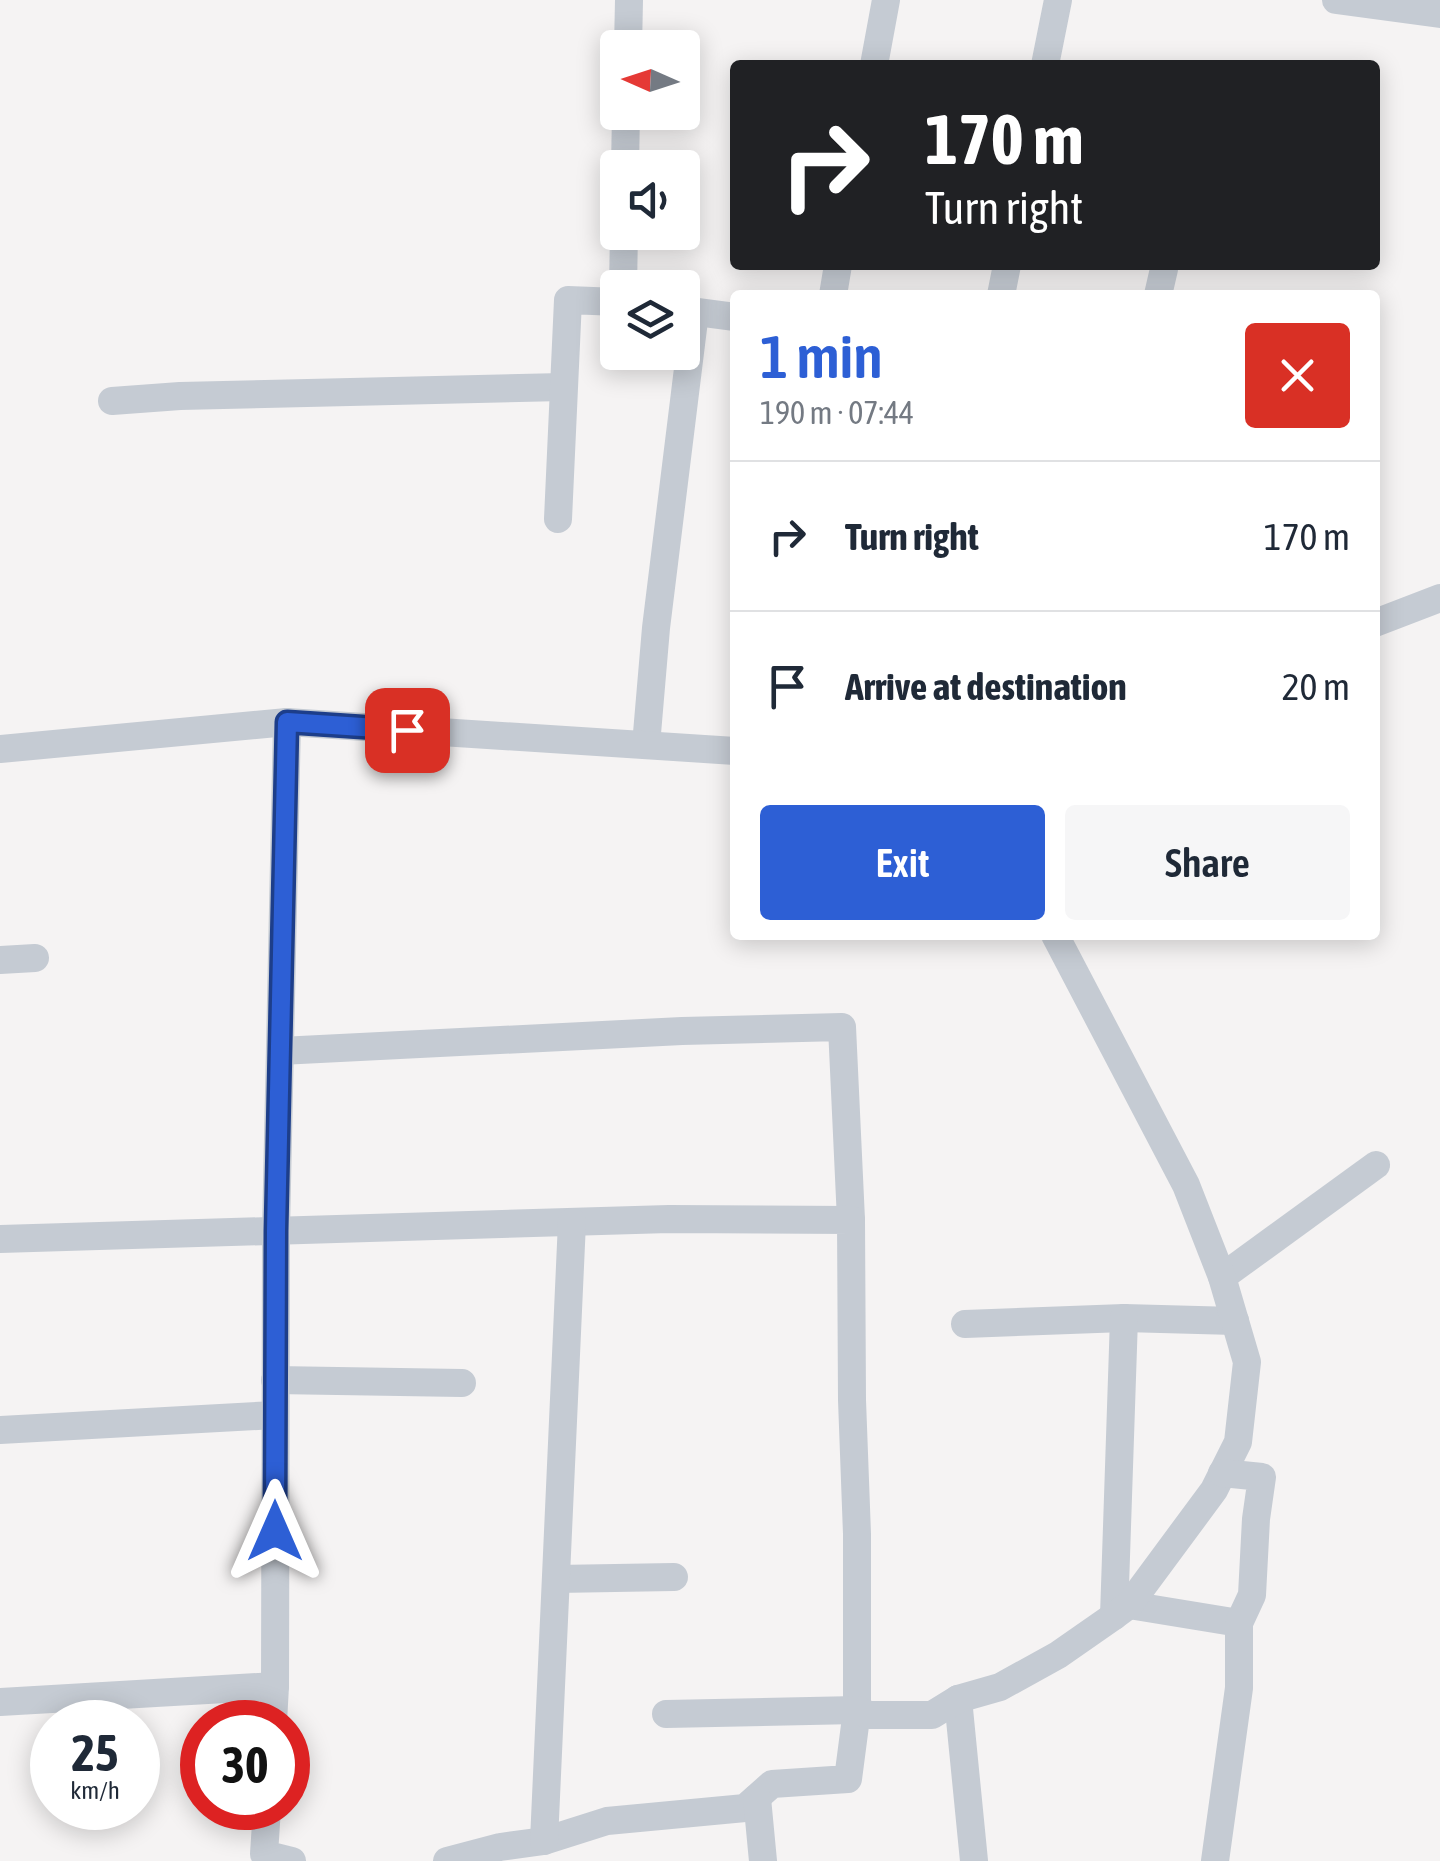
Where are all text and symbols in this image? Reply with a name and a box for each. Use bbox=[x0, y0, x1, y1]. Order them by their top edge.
north arrow bbox=[600, 30, 700, 130]
map controls bbox=[600, 30, 700, 370]
text: 170 m bbox=[925, 99, 1084, 179]
icon: right bbox=[760, 100, 890, 230]
button: sound bbox=[600, 150, 700, 250]
text: Turn right bbox=[925, 182, 1083, 234]
button: layers bbox=[600, 270, 700, 370]
text: 1 min bbox=[760, 322, 883, 391]
button: close bbox=[1245, 323, 1350, 428]
text: 190 m · 07:44 bbox=[760, 394, 914, 431]
icon: right bbox=[760, 509, 815, 564]
text: Turn right bbox=[845, 515, 979, 558]
text: 170 m bbox=[1264, 515, 1350, 558]
icon: arrive bbox=[760, 659, 815, 714]
text: Arrive at destination bbox=[845, 665, 1127, 708]
text: 20 m bbox=[1282, 665, 1350, 708]
pin bbox=[365, 688, 450, 773]
icon: arrive bbox=[380, 703, 435, 758]
button: Exit bbox=[760, 805, 1045, 920]
button: Share bbox=[1065, 805, 1350, 920]
position arrow bbox=[223, 1479, 327, 1583]
speed limit sign: 30 bbox=[180, 1700, 310, 1830]
text: 25 bbox=[71, 1724, 118, 1782]
text: km/h bbox=[70, 1776, 120, 1804]

